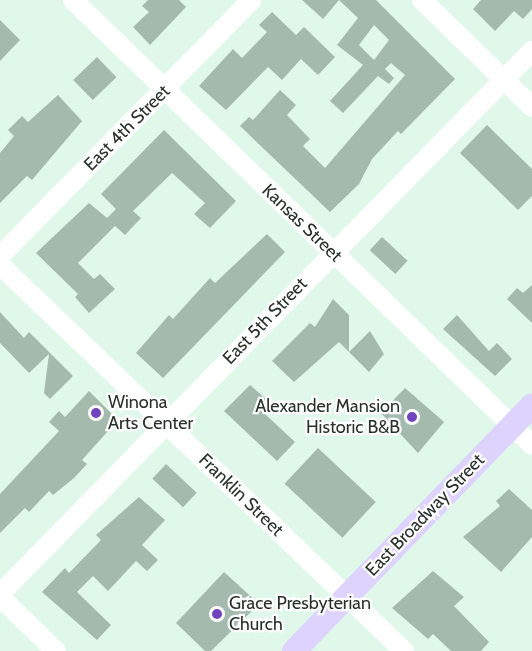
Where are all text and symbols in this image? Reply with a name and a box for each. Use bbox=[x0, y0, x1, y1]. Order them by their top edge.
street label: East 4th Street bbox=[80, 81, 174, 175]
street label: Kansas Street bbox=[258, 180, 346, 266]
street label: East 5th Street bbox=[218, 273, 312, 369]
place label: Winona Arts Center bbox=[108, 392, 193, 434]
place label: Alexander Mansion Historic B&B bbox=[255, 396, 400, 438]
marker: Winona Arts Center bbox=[89, 406, 103, 420]
marker: Alexander Mansion Historic B&B bbox=[405, 410, 419, 424]
street label: Franklin Street bbox=[194, 449, 288, 541]
street label: East Broadway Street bbox=[361, 449, 489, 581]
place label: Grace Presbyterian Church bbox=[229, 593, 371, 636]
marker: Grace Presbyterian Church bbox=[210, 607, 224, 621]

